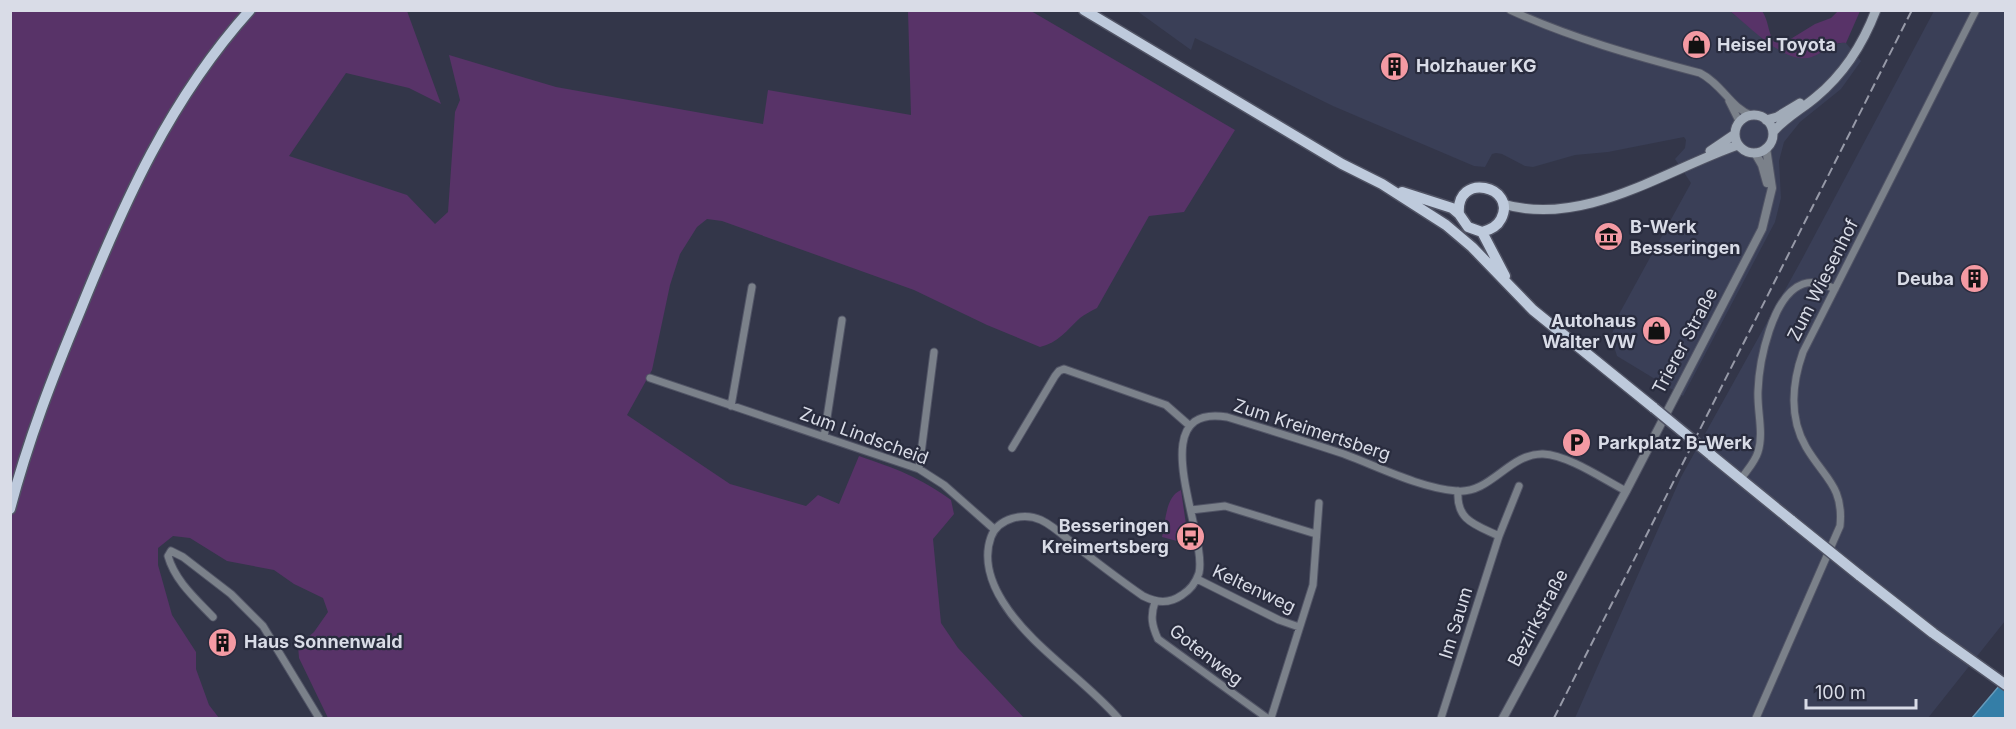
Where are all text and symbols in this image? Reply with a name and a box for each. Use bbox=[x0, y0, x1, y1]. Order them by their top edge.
shop icon: Heisel Toyota bbox=[1680, 29, 1712, 61]
place label: Heisel Toyota bbox=[1717, 34, 1836, 55]
building icon: Holzhauer KG bbox=[1379, 50, 1411, 82]
place label: Holzhauer KG bbox=[1416, 55, 1537, 76]
street label: Zum Wiesenhof bbox=[1783, 215, 1863, 344]
place label: B-Werk Besseringen bbox=[1630, 216, 1740, 258]
museum icon: B-Werk Besseringen bbox=[1593, 221, 1625, 253]
building icon: Deuba bbox=[1959, 263, 1991, 295]
place label: Deuba bbox=[1897, 268, 1954, 289]
street label: Trierer Straße bbox=[1648, 284, 1721, 397]
place label: Autohaus Walter VW bbox=[1542, 310, 1636, 352]
shop icon: Autohaus Walter VW bbox=[1641, 315, 1673, 347]
street label: Zum Kreimertsberg bbox=[1231, 394, 1393, 465]
street label: Zum Lindscheid bbox=[797, 403, 931, 469]
parking icon: Parkplatz B-Werk bbox=[1561, 427, 1593, 459]
place label: Parkplatz B-Werk bbox=[1598, 432, 1753, 453]
place label: Besseringen Kreimertsberg bbox=[1042, 515, 1169, 557]
bus stop icon: Besseringen Kreimertsberg bbox=[1174, 520, 1206, 552]
street label: Keltenweg bbox=[1209, 560, 1299, 617]
street label: Bezirkstraße bbox=[1503, 566, 1572, 670]
street label: Im Saum bbox=[1435, 585, 1476, 661]
street label: Gotenweg bbox=[1166, 620, 1247, 690]
building icon: Haus Sonnenwald bbox=[207, 626, 239, 658]
place label: Haus Sonnenwald bbox=[244, 631, 403, 652]
scale bar bbox=[1806, 672, 1916, 710]
text: 100 m bbox=[1815, 682, 1866, 703]

